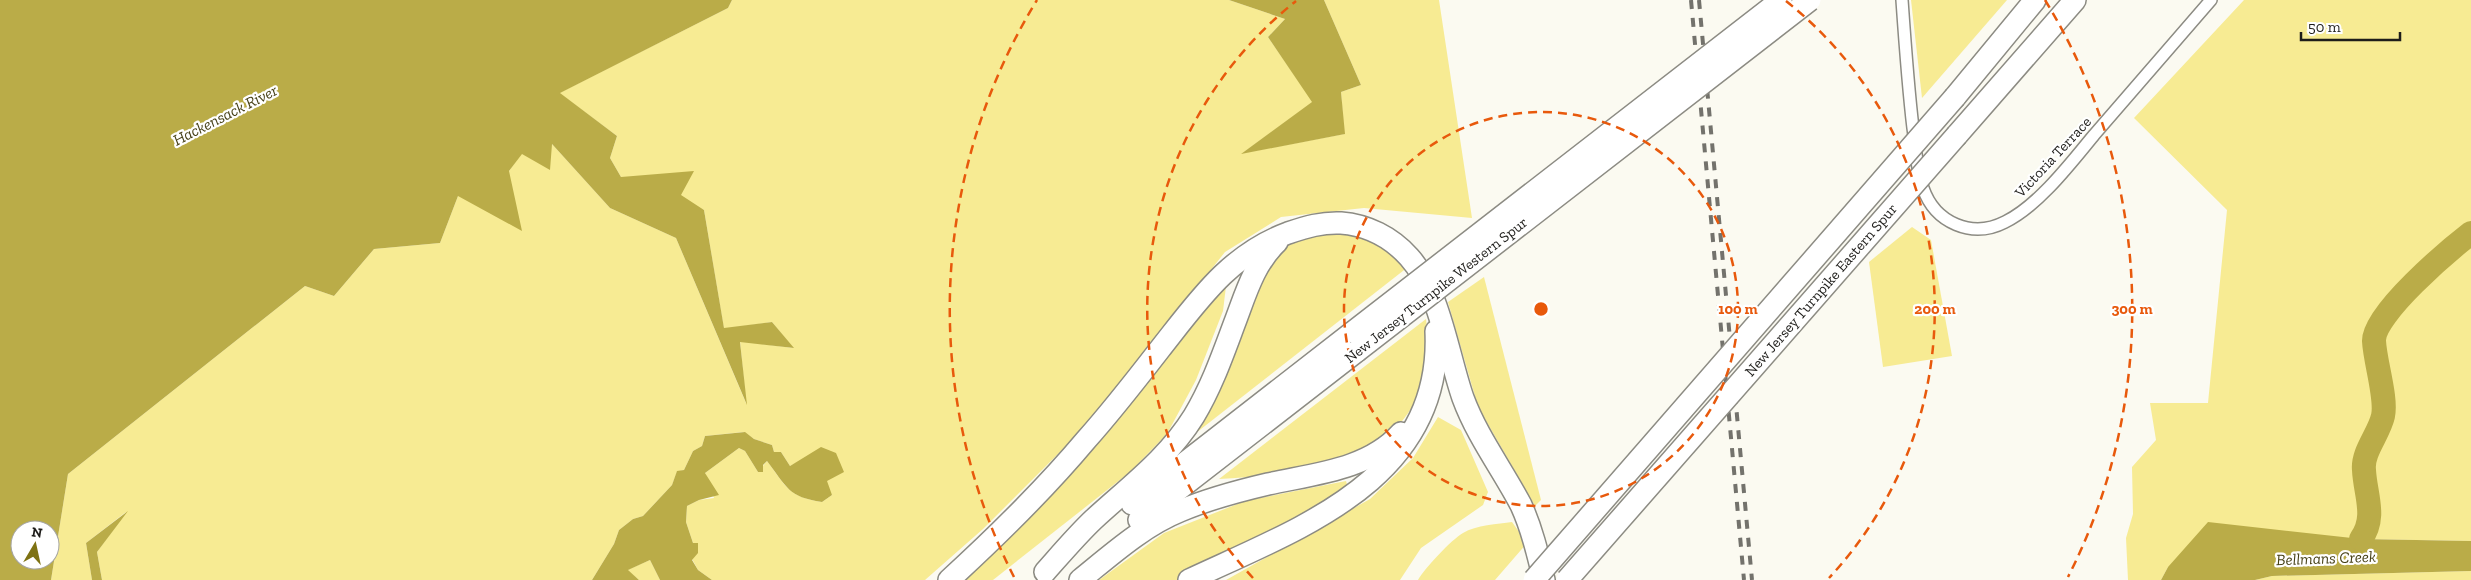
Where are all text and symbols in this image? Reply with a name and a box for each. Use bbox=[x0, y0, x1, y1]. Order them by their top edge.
scale bar bbox=[2301, 10, 2400, 42]
text: 50 m bbox=[2308, 18, 2341, 36]
water label: Hackensack River bbox=[170, 80, 281, 149]
street label: Victoria Terrace bbox=[2010, 113, 2095, 202]
street label: New Jersey Turnpike Eastern Spur bbox=[1741, 200, 1901, 380]
street label: New Jersey Turnpike Western Spur bbox=[1341, 213, 1531, 367]
centre of rings bbox=[1532, 300, 1550, 318]
text: 100 m bbox=[1718, 300, 1758, 318]
text: 200 m bbox=[1914, 300, 1956, 318]
text: 300 m bbox=[2111, 300, 2153, 318]
north arrow bbox=[10, 520, 60, 570]
text: N bbox=[30, 523, 44, 542]
water label: Bellmans Creek bbox=[2276, 547, 2376, 569]

